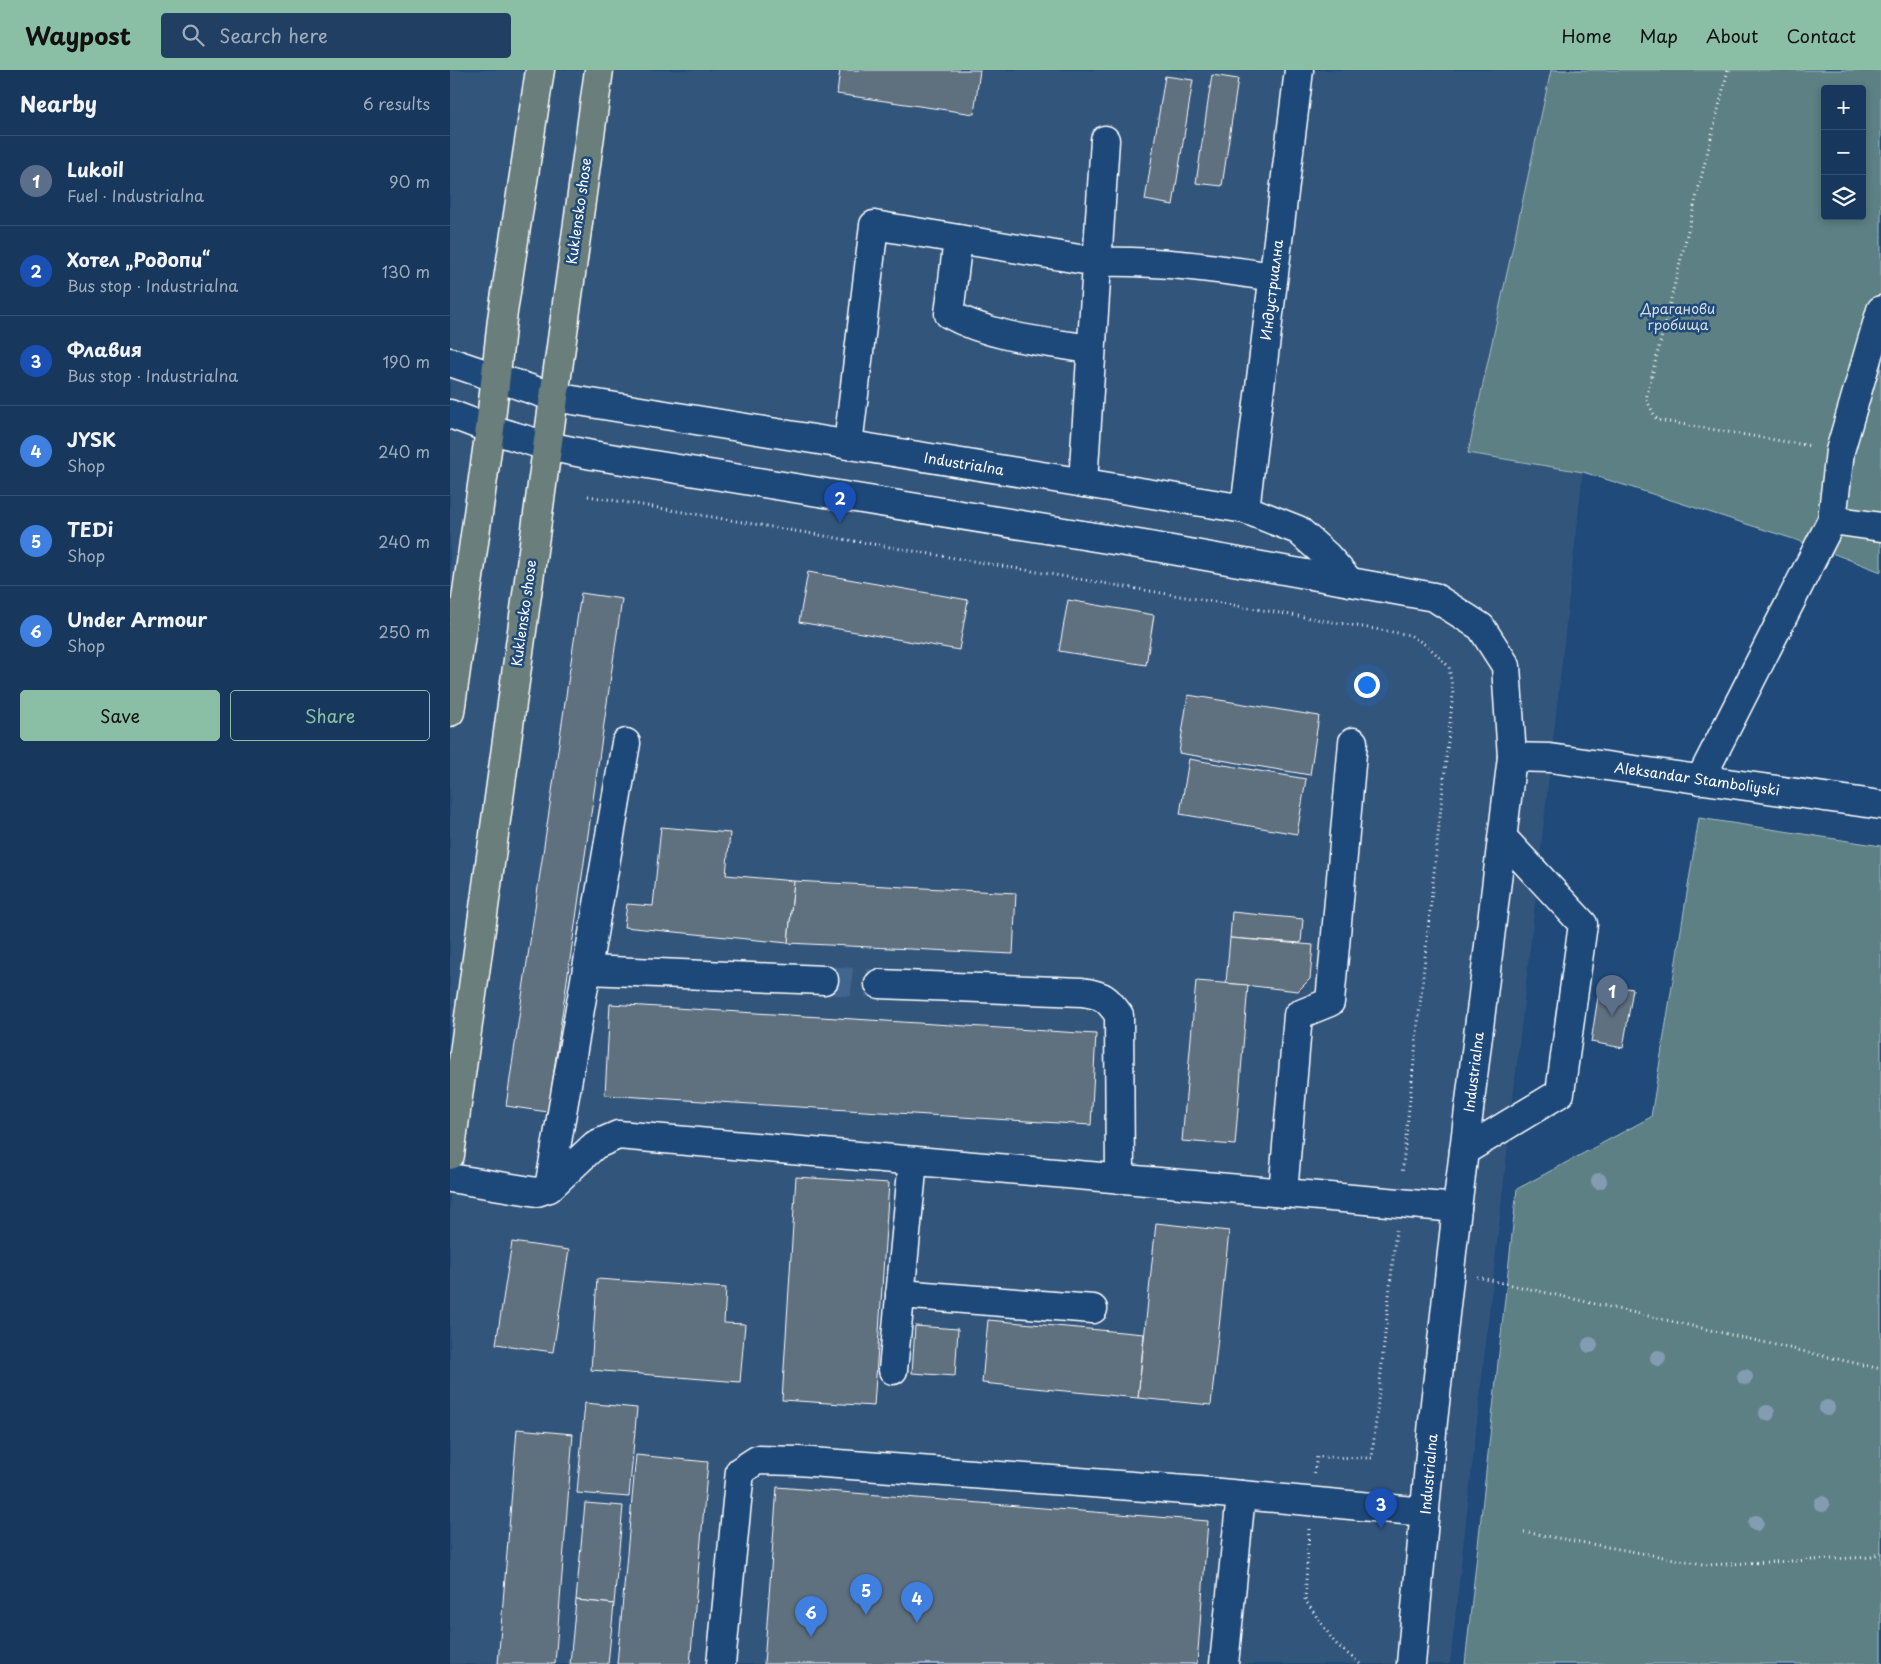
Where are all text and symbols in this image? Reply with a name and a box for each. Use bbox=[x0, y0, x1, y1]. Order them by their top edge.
search box bbox=[161, 13, 511, 58]
text: Waypost bbox=[25, 17, 131, 53]
icon: search bbox=[179, 21, 207, 49]
text: Search here bbox=[219, 21, 328, 49]
text: Home bbox=[1561, 22, 1611, 49]
text: Map bbox=[1639, 22, 1678, 49]
text: About bbox=[1706, 22, 1758, 49]
text: Contact bbox=[1786, 22, 1856, 49]
map controls bbox=[1821, 85, 1866, 220]
button: + bbox=[1821, 85, 1866, 130]
text: Nearby bbox=[20, 87, 97, 119]
text: 6 results bbox=[363, 91, 430, 115]
button: − bbox=[1821, 130, 1866, 175]
text: Lukoil bbox=[67, 155, 124, 183]
street label: Kuklensko shose bbox=[561, 156, 596, 265]
text: 1 bbox=[32, 169, 40, 193]
text: 90 m bbox=[389, 169, 430, 193]
button: layers bbox=[1821, 175, 1866, 220]
text: Fuel · Industrialna bbox=[67, 183, 204, 207]
street label: Индустриална bbox=[1255, 238, 1288, 341]
text: Хотел „Родопи“ bbox=[67, 245, 210, 273]
text: 2 bbox=[30, 259, 42, 283]
text: 130 m bbox=[382, 259, 430, 283]
text: Bus stop · Industrialna bbox=[67, 273, 238, 297]
park label: Драганови гробища bbox=[1640, 298, 1715, 335]
text: Флавия bbox=[67, 335, 142, 363]
text: 3 bbox=[31, 349, 41, 373]
text: 190 m bbox=[382, 349, 430, 373]
text: Bus stop · Industrialna bbox=[67, 363, 238, 387]
text: JYSK bbox=[67, 425, 116, 453]
text: 4 bbox=[31, 439, 41, 463]
text: 240 m bbox=[378, 439, 430, 463]
street label: Industrialna bbox=[923, 447, 1006, 480]
text: Shop bbox=[67, 453, 105, 477]
pin: 2 bbox=[824, 482, 856, 523]
text: TEDi bbox=[67, 515, 113, 543]
text: 5 bbox=[31, 529, 41, 553]
text: 240 m bbox=[378, 529, 430, 553]
text: Shop bbox=[67, 543, 105, 567]
street label: Kuklensko shose bbox=[506, 558, 541, 667]
text: Under Armour bbox=[67, 605, 207, 633]
text: 6 bbox=[30, 619, 42, 643]
text: 250 m bbox=[379, 619, 430, 643]
text: Shop bbox=[67, 633, 105, 657]
your location bbox=[1354, 672, 1380, 698]
button: Save bbox=[20, 690, 220, 741]
button: Share bbox=[230, 690, 430, 741]
street label: Aleksandar Stamboliyski bbox=[1613, 757, 1781, 801]
pin: 1 bbox=[1596, 975, 1628, 1016]
street label: Industrialna bbox=[1458, 1030, 1489, 1113]
street label: Industrialna bbox=[1415, 1433, 1443, 1515]
pin: 3 bbox=[1365, 1488, 1397, 1529]
pin: 5 bbox=[850, 1574, 882, 1615]
pin: 4 bbox=[901, 1582, 933, 1623]
pin: 6 bbox=[795, 1596, 827, 1637]

